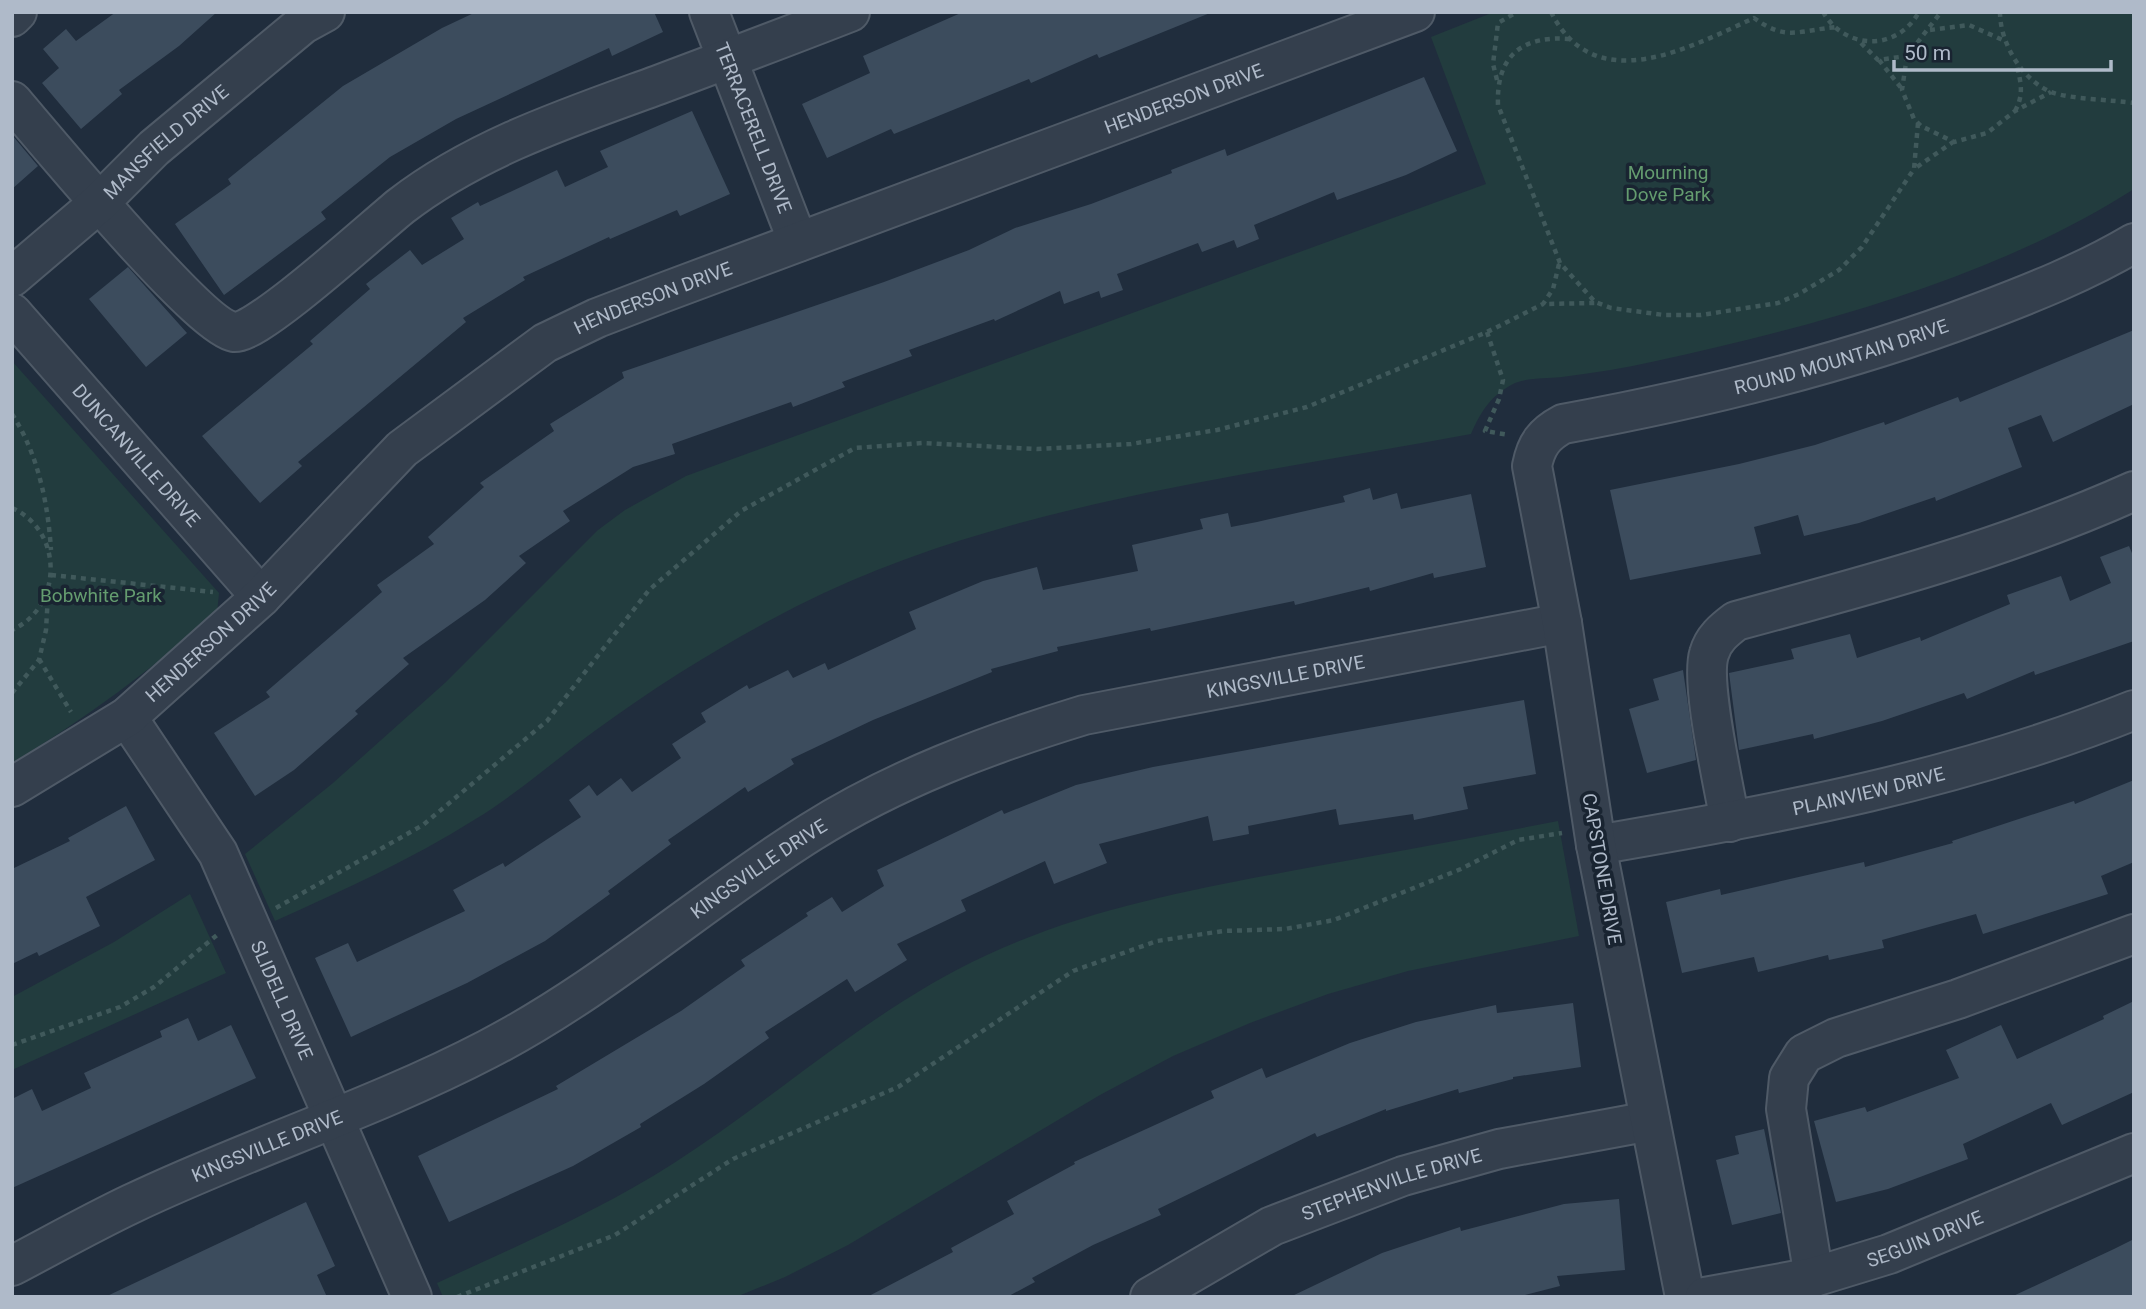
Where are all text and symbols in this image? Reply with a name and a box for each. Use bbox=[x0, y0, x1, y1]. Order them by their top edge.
scale bar bbox=[1894, 28, 2111, 72]
street label: TERRACERELL DRIVE bbox=[710, 39, 797, 216]
text: 50 m bbox=[1904, 41, 1951, 65]
street label: HENDERSON DRIVE bbox=[1101, 58, 1266, 138]
street label: MANSFIELD DRIVE bbox=[98, 79, 233, 204]
park label: Mourning Dove Park bbox=[1625, 161, 1711, 206]
street label: HENDERSON DRIVE bbox=[570, 256, 735, 339]
street label: ROUND MOUNTAIN DRIVE bbox=[1732, 314, 1951, 399]
street label: DUNCANVILLE DRIVE bbox=[68, 379, 205, 531]
street label: HENDERSON DRIVE bbox=[141, 577, 281, 707]
park label: Bobwhite Park bbox=[40, 584, 162, 607]
street label: KINGSVILLE DRIVE bbox=[1205, 650, 1367, 703]
street label: PLAINVIEW DRIVE bbox=[1791, 762, 1947, 820]
street label: CAPSTONE DRIVE bbox=[1577, 791, 1627, 947]
street label: KINGSVILLE DRIVE bbox=[686, 814, 831, 923]
street label: SLIDELL DRIVE bbox=[246, 937, 318, 1063]
street label: KINGSVILLE DRIVE bbox=[188, 1105, 346, 1187]
street label: STEPHENVILLE DRIVE bbox=[1298, 1143, 1484, 1225]
street label: SEGUIN DRIVE bbox=[1864, 1205, 1986, 1272]

